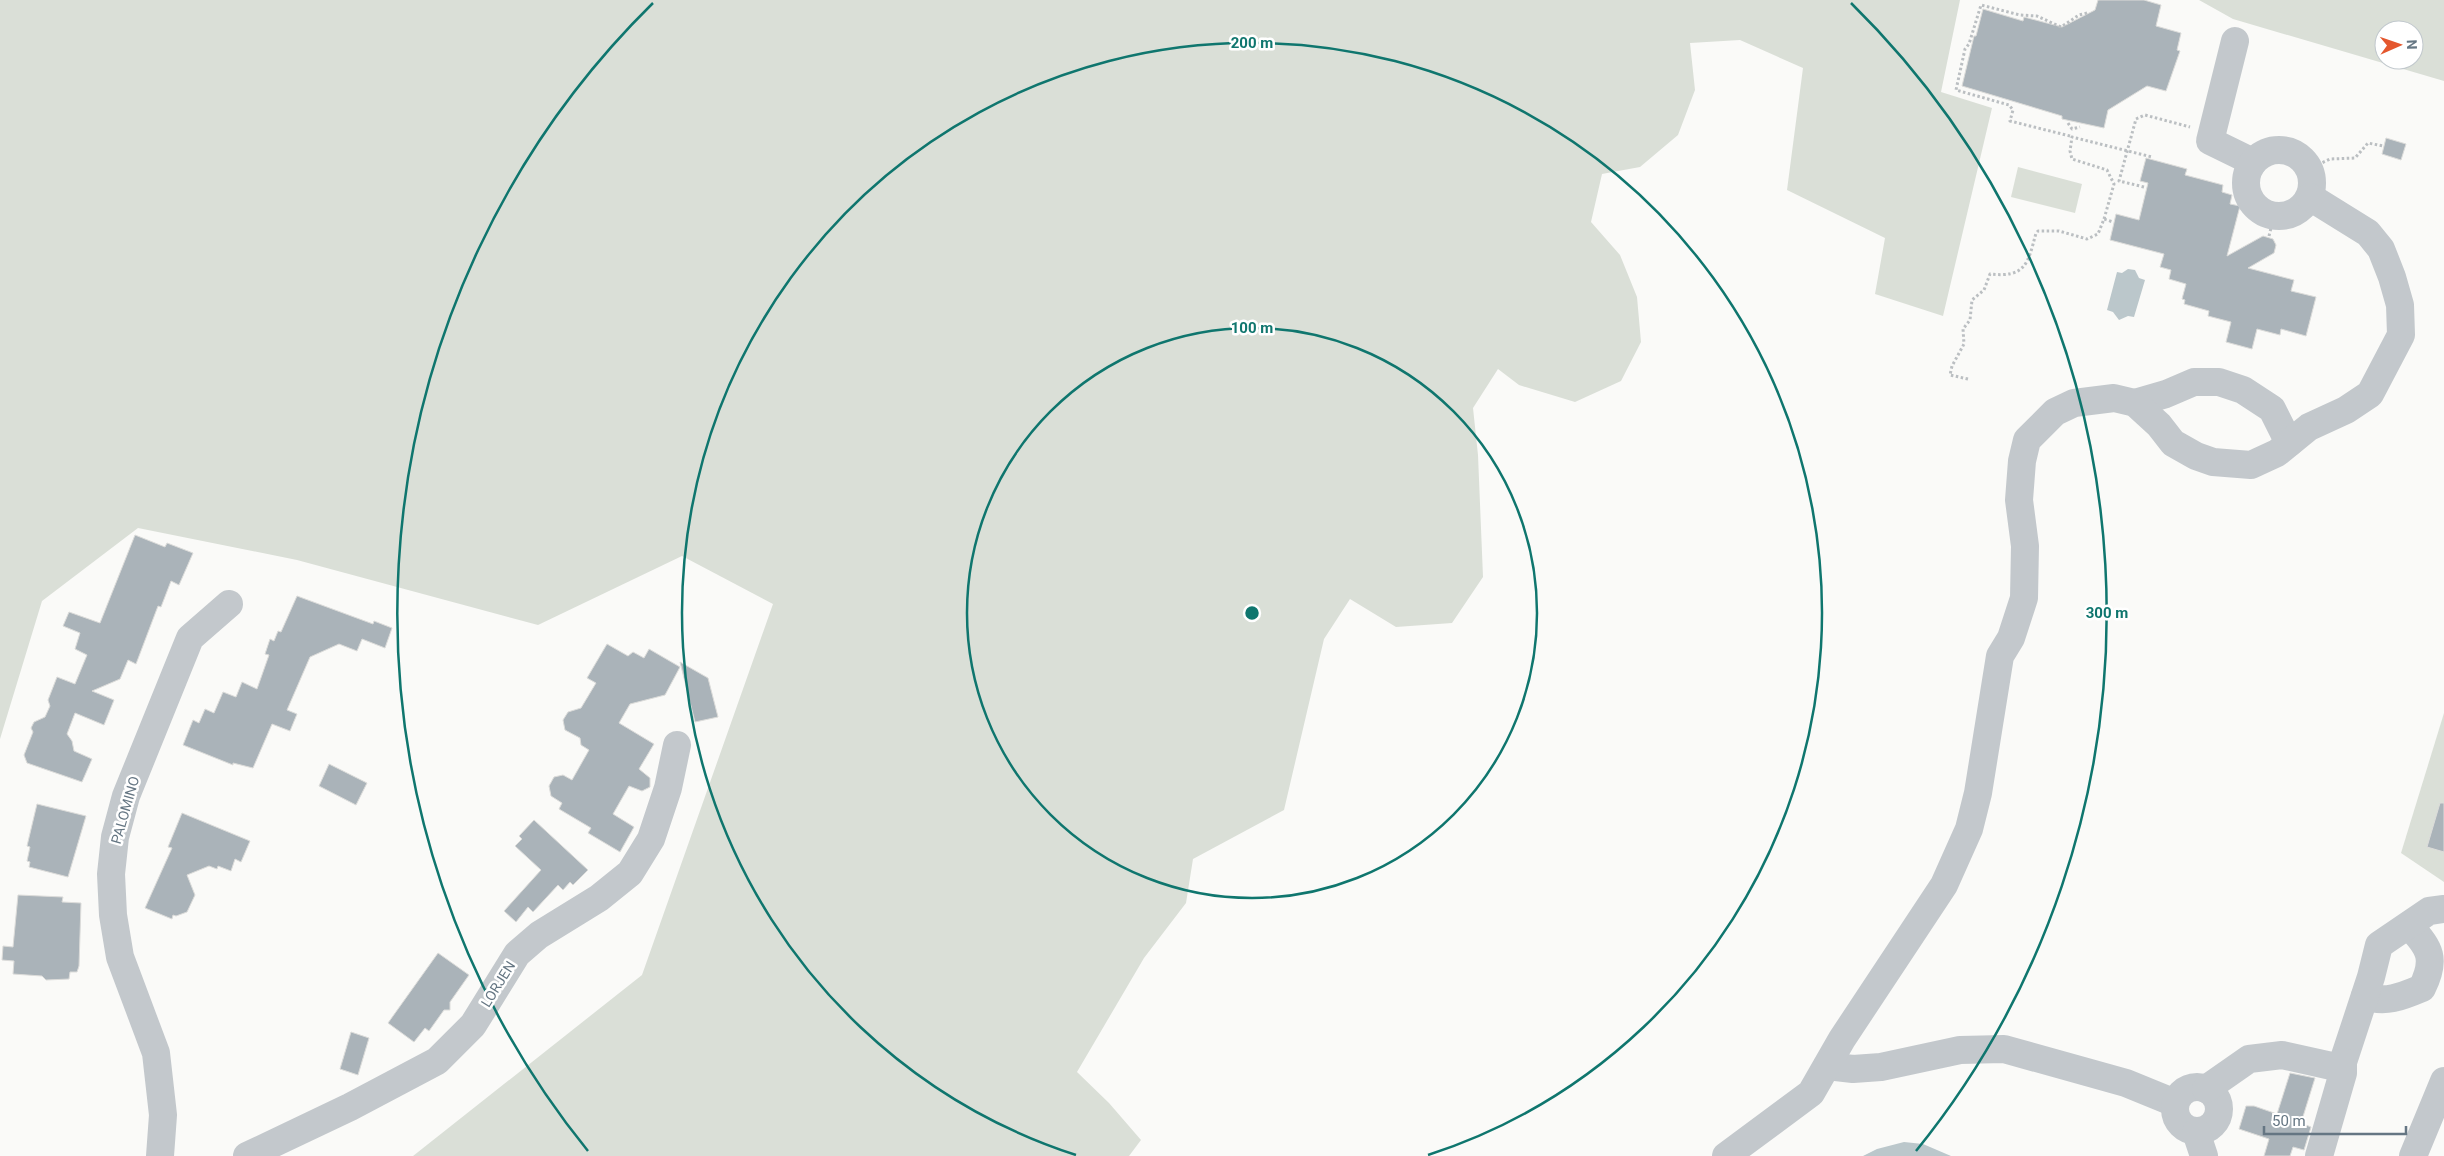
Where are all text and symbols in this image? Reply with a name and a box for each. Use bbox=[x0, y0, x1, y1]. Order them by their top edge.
north arrow bbox=[2374, 20, 2424, 70]
text: 200 m bbox=[1231, 34, 1273, 52]
text: N bbox=[2404, 39, 2420, 50]
text: 100 m bbox=[1231, 319, 1273, 337]
centre of rings bbox=[1243, 604, 1261, 622]
text: 300 m bbox=[2086, 604, 2128, 622]
street label: PALOMINO bbox=[108, 774, 142, 846]
street label: LORJEN bbox=[478, 958, 518, 1010]
scale bar bbox=[2264, 1104, 2406, 1136]
text: 50 m bbox=[2272, 1112, 2306, 1130]

